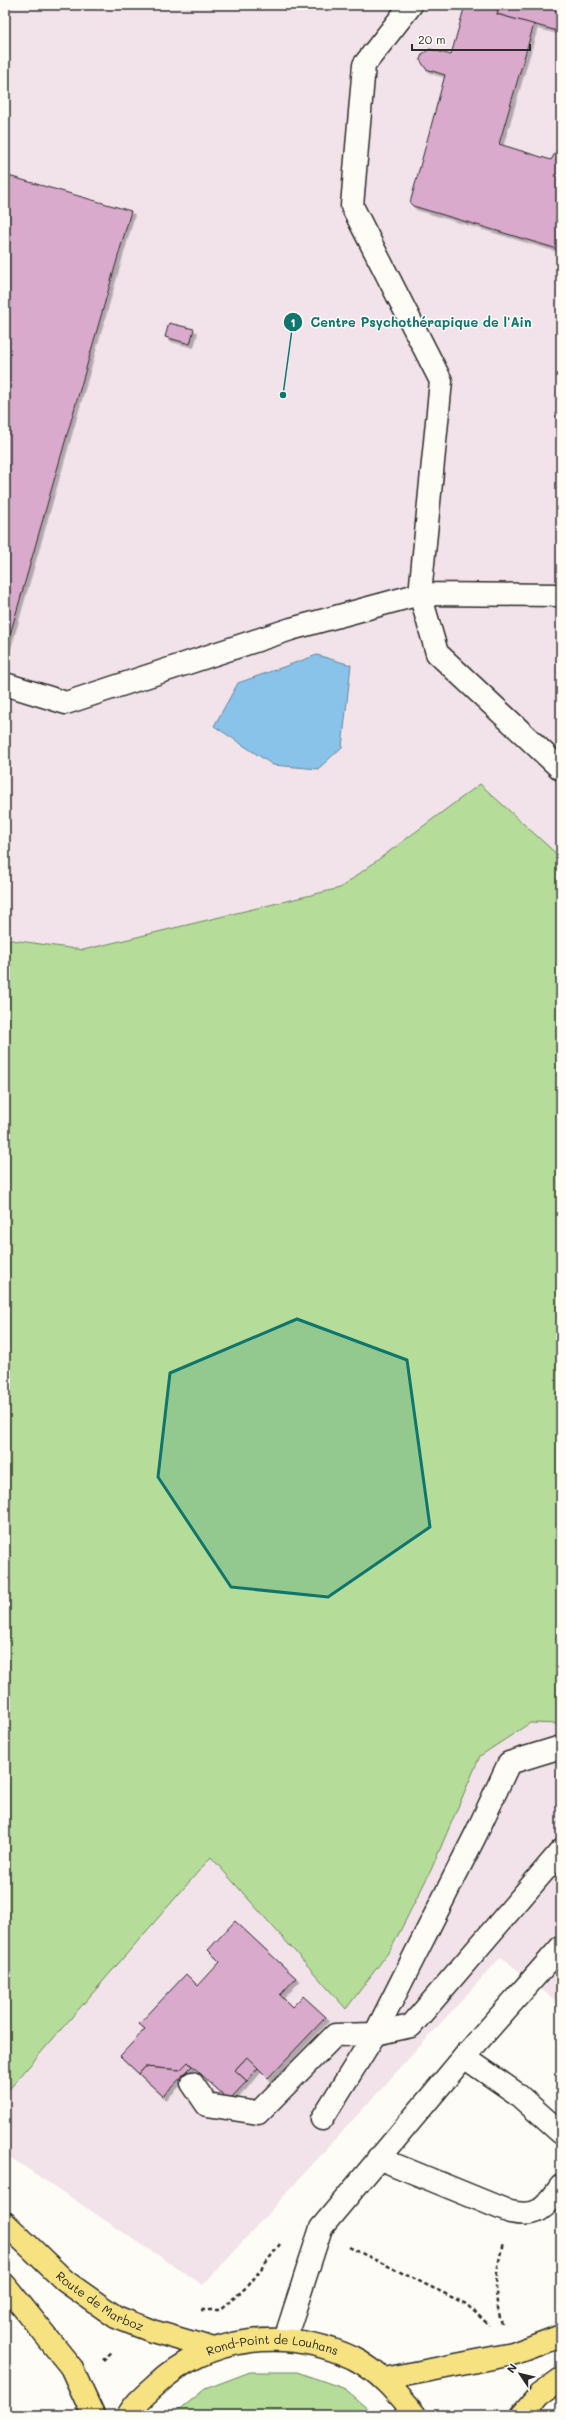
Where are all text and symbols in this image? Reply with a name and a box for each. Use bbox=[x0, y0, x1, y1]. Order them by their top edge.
scale bar bbox=[412, 26, 530, 52]
text: 20 m bbox=[418, 31, 446, 47]
callout: Centre Psychothérapique de l'Ain bbox=[283, 310, 540, 335]
text: Centre Psychothérapique de l'Ain bbox=[311, 313, 531, 331]
text: 1 bbox=[290, 314, 296, 330]
street label: Route de Marboz bbox=[53, 2267, 146, 2334]
text: Rond-Point de Louhans bbox=[204, 2331, 341, 2359]
street label: Rond-Point de Louhans bbox=[205, 2348, 339, 2362]
north arrow bbox=[500, 2354, 540, 2394]
text: N bbox=[503, 2360, 520, 2376]

